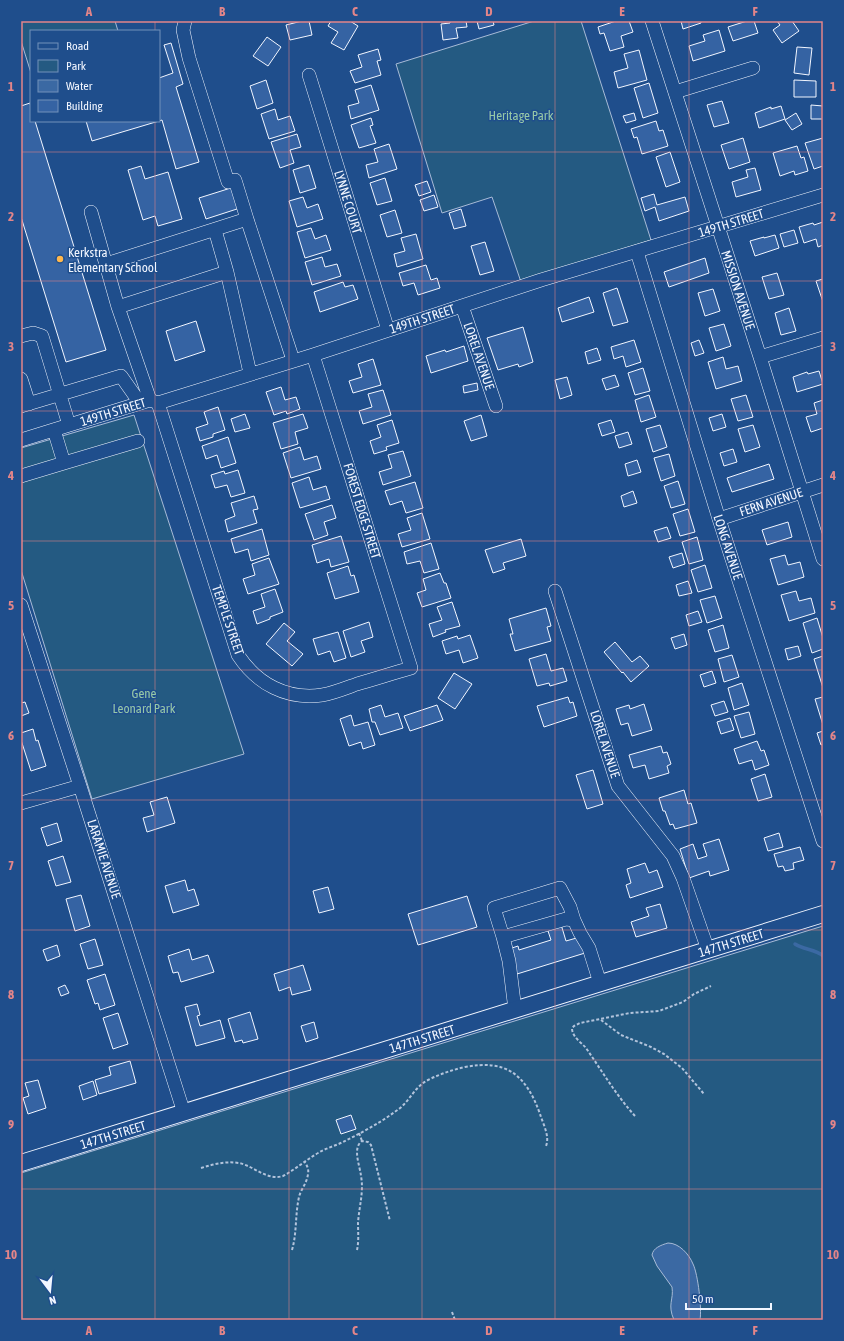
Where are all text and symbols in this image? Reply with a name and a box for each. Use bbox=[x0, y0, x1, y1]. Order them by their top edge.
text: A bbox=[85, 4, 93, 19]
text: B bbox=[219, 4, 226, 19]
text: C bbox=[352, 4, 358, 19]
text: D bbox=[485, 4, 493, 19]
text: E bbox=[619, 4, 625, 19]
text: F bbox=[752, 4, 758, 19]
legend bbox=[30, 30, 160, 122]
text: Road bbox=[66, 39, 89, 53]
text: Park bbox=[66, 59, 87, 73]
text: 1 bbox=[8, 79, 14, 94]
text: Water bbox=[66, 79, 93, 93]
text: 1 bbox=[830, 79, 836, 94]
text: Building bbox=[66, 99, 104, 113]
park label: Heritage Park bbox=[489, 108, 554, 123]
street label: LYNNE COURT bbox=[331, 168, 365, 236]
street label: 149TH STREET bbox=[696, 206, 766, 240]
text: 2 bbox=[8, 209, 14, 224]
text: 2 bbox=[830, 209, 836, 224]
place label: Kerkstra Elementary School bbox=[68, 245, 158, 275]
street label: MISSION AVENUE bbox=[718, 249, 758, 332]
marker: Kerkstra Elementary School bbox=[55, 254, 65, 264]
street label: 149TH STREET bbox=[387, 301, 457, 337]
street label: LOREL AVENUE bbox=[460, 320, 498, 392]
text: 3 bbox=[8, 339, 14, 354]
text: 3 bbox=[830, 339, 836, 354]
street label: 149TH STREET bbox=[78, 395, 148, 429]
street label: FOREST EDGE STREET bbox=[340, 461, 384, 561]
text: 4 bbox=[7, 468, 14, 483]
text: 4 bbox=[829, 468, 836, 483]
street label: FERN AVENUE bbox=[737, 485, 805, 519]
street label: LONG AVENUE bbox=[710, 513, 746, 582]
street label: TEMPLE STREET bbox=[209, 583, 247, 657]
text: 5 bbox=[8, 598, 14, 613]
text: 5 bbox=[830, 598, 836, 613]
park label: Gene Leonard Park bbox=[113, 686, 176, 716]
street label: LOREL AVENUE bbox=[587, 708, 623, 780]
text: 6 bbox=[8, 728, 14, 743]
text: 6 bbox=[830, 728, 836, 743]
street label: LARAMIE AVENUE bbox=[84, 817, 124, 901]
text: 7 bbox=[8, 858, 14, 873]
text: 7 bbox=[830, 858, 836, 873]
street label: 147TH STREET bbox=[696, 926, 766, 960]
text: 8 bbox=[8, 987, 14, 1002]
text: 8 bbox=[830, 987, 836, 1002]
street label: 147TH STREET bbox=[387, 1022, 457, 1056]
text: 9 bbox=[8, 1117, 14, 1132]
text: 9 bbox=[830, 1117, 836, 1132]
street label: 147TH STREET bbox=[78, 1118, 148, 1152]
text: 10 bbox=[5, 1247, 17, 1262]
text: 10 bbox=[827, 1247, 839, 1262]
north arrow bbox=[30, 1271, 70, 1311]
scale bar bbox=[686, 1285, 771, 1311]
text: 50 m bbox=[692, 1292, 714, 1306]
text: N bbox=[48, 1294, 58, 1307]
text: A bbox=[85, 1323, 93, 1338]
text: B bbox=[219, 1323, 226, 1338]
text: C bbox=[352, 1323, 358, 1338]
text: D bbox=[485, 1323, 493, 1338]
text: E bbox=[619, 1323, 625, 1338]
text: F bbox=[752, 1323, 758, 1338]

